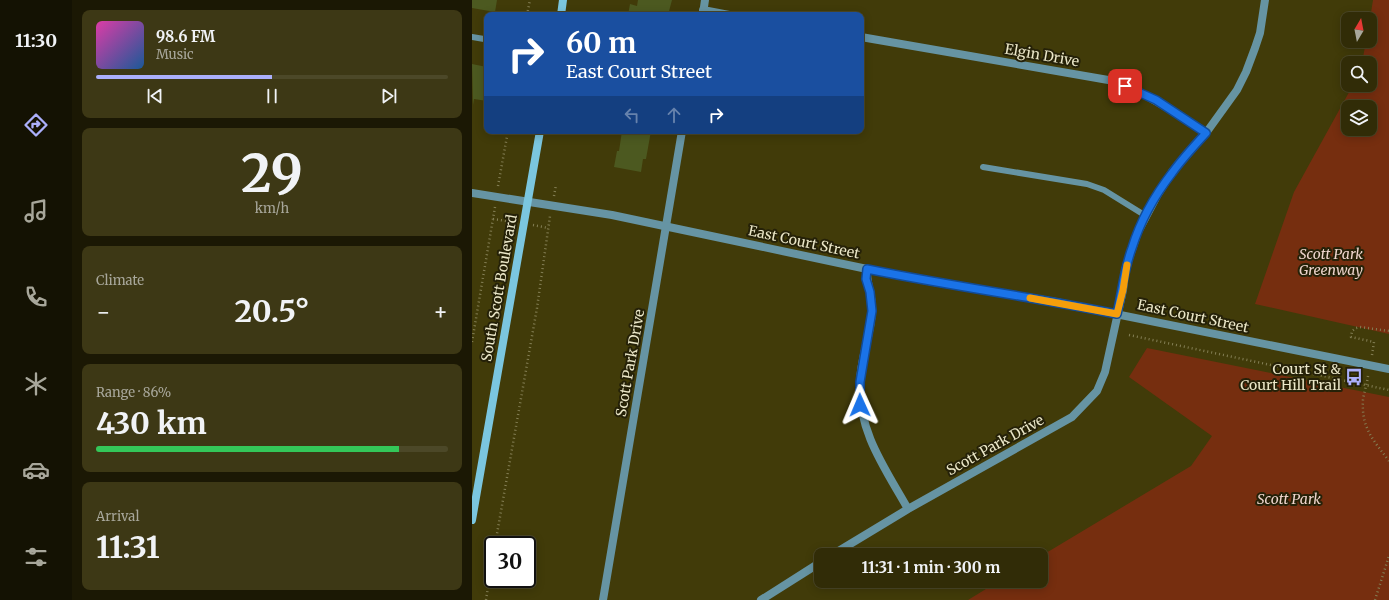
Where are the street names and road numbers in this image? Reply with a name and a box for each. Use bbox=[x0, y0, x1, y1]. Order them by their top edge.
street label: Elgin Drive bbox=[1003, 40, 1081, 70]
street label: South Scott Boulevard bbox=[477, 212, 521, 363]
street label: East Court Street bbox=[747, 221, 862, 263]
street label: East Court Street bbox=[1136, 295, 1251, 337]
street label: Scott Park Drive bbox=[612, 308, 648, 418]
street label: Scott Park Drive bbox=[943, 411, 1047, 479]

